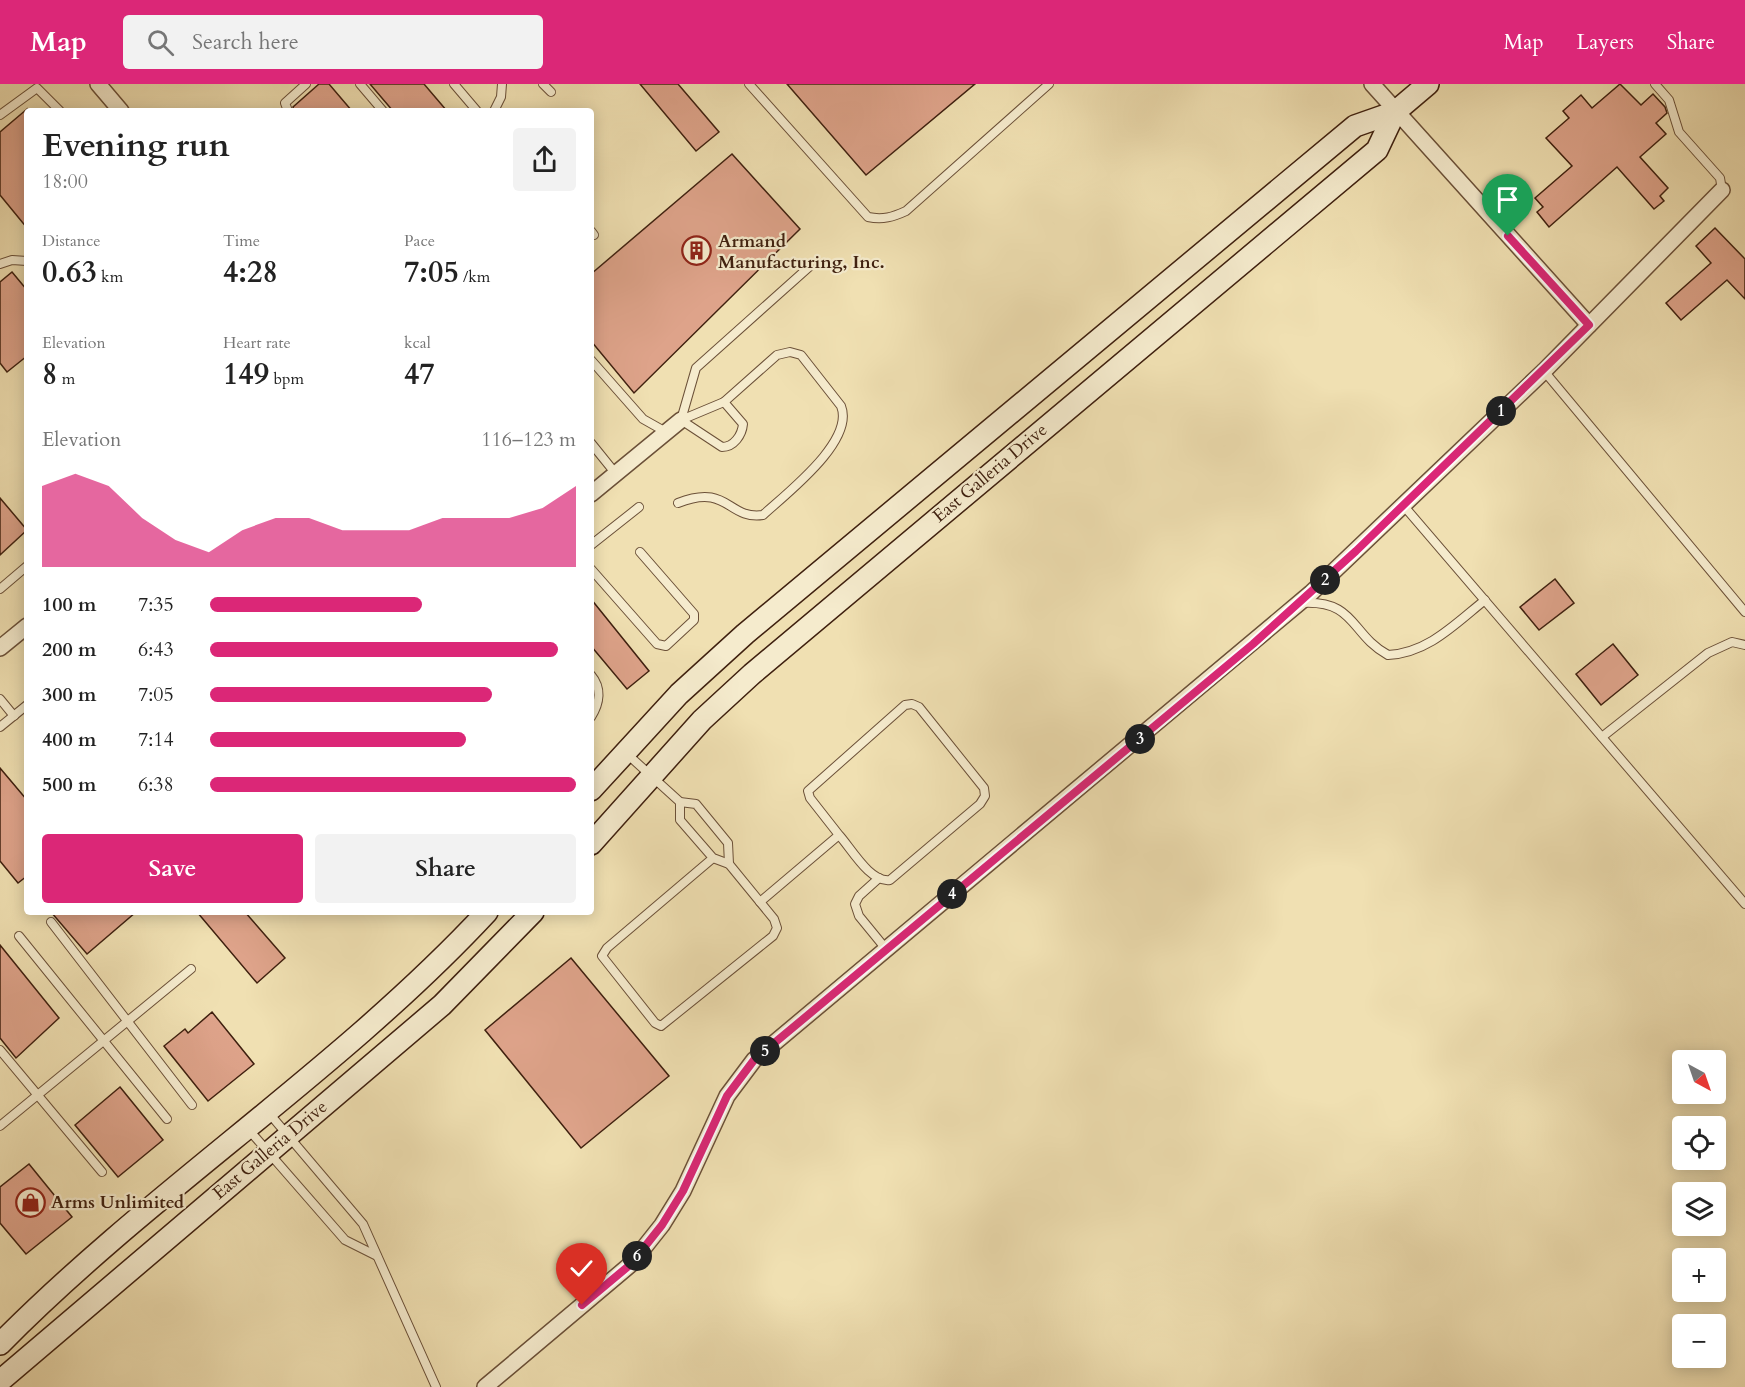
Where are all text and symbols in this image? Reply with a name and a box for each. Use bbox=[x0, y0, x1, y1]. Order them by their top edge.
search box bbox=[123, 15, 543, 69]
text: Map bbox=[30, 23, 87, 61]
icon: search bbox=[144, 26, 177, 59]
text: Search here bbox=[192, 27, 299, 57]
text: Map bbox=[1504, 28, 1544, 57]
text: Layers bbox=[1577, 28, 1634, 57]
text: Share bbox=[1667, 28, 1715, 57]
text: Evening run bbox=[42, 123, 230, 168]
button: share bbox=[513, 128, 576, 191]
text: 18:00 bbox=[42, 168, 88, 195]
pin bbox=[1482, 174, 1533, 236]
icon: arrive bbox=[1491, 183, 1524, 216]
place label: Armand Manufacturing, Inc. bbox=[718, 229, 885, 275]
text: Distance bbox=[42, 230, 100, 252]
text: Time bbox=[223, 230, 260, 252]
text: Pace bbox=[404, 230, 435, 252]
building icon: Armand Manufacturing, Inc. bbox=[681, 235, 713, 267]
text: 0.63 bbox=[42, 252, 97, 293]
text: 4:28 bbox=[223, 252, 278, 293]
text: 7:05 bbox=[404, 252, 459, 293]
text: km bbox=[97, 266, 123, 288]
text: /km bbox=[459, 266, 490, 288]
text: Elevation bbox=[42, 332, 106, 354]
text: Heart rate bbox=[223, 332, 291, 354]
text: kcal bbox=[404, 332, 431, 354]
text: 8 bbox=[42, 354, 57, 395]
text: 149 bbox=[223, 354, 269, 395]
text: 47 bbox=[404, 354, 435, 395]
text: m bbox=[57, 368, 75, 390]
text: bpm bbox=[269, 368, 304, 390]
pin: 1 bbox=[1486, 396, 1516, 426]
text: 1 bbox=[1497, 400, 1505, 422]
street label: East Galleria Drive bbox=[927, 418, 1053, 528]
text: Elevation bbox=[42, 426, 121, 453]
text: 116–123 m bbox=[481, 426, 576, 453]
pin: 2 bbox=[1310, 565, 1340, 595]
text: 2 bbox=[1321, 569, 1329, 591]
text: 100 m bbox=[42, 591, 97, 618]
text: 7:35 bbox=[138, 591, 174, 618]
text: 200 m bbox=[42, 636, 97, 663]
text: 6:43 bbox=[138, 636, 174, 663]
text: 300 m bbox=[42, 681, 97, 708]
text: 7:05 bbox=[138, 681, 174, 708]
pin: 3 bbox=[1125, 724, 1155, 754]
text: 400 m bbox=[42, 726, 97, 753]
text: 7:14 bbox=[138, 726, 174, 753]
text: 3 bbox=[1136, 728, 1144, 750]
text: 500 m bbox=[42, 771, 97, 798]
text: 6:38 bbox=[138, 771, 174, 798]
button: Save bbox=[42, 834, 303, 903]
button: Share bbox=[315, 834, 576, 903]
pin: 4 bbox=[937, 879, 967, 909]
text: 4 bbox=[948, 883, 956, 905]
pin: 5 bbox=[750, 1036, 780, 1066]
text: 5 bbox=[761, 1040, 769, 1062]
north arrow bbox=[1672, 1050, 1726, 1104]
map controls bbox=[1672, 1050, 1726, 1368]
street label: East Galleria Drive bbox=[207, 1095, 333, 1205]
button: locate bbox=[1672, 1116, 1726, 1170]
button: layers bbox=[1672, 1182, 1726, 1236]
shop icon: Arms Unlimited bbox=[14, 1186, 46, 1218]
place label: Arms Unlimited bbox=[51, 1190, 185, 1215]
pin: 6 bbox=[622, 1241, 652, 1271]
pin bbox=[556, 1243, 607, 1305]
text: 6 bbox=[633, 1245, 641, 1267]
button: + bbox=[1672, 1248, 1726, 1302]
icon: check bbox=[565, 1252, 598, 1285]
button: − bbox=[1672, 1314, 1726, 1368]

